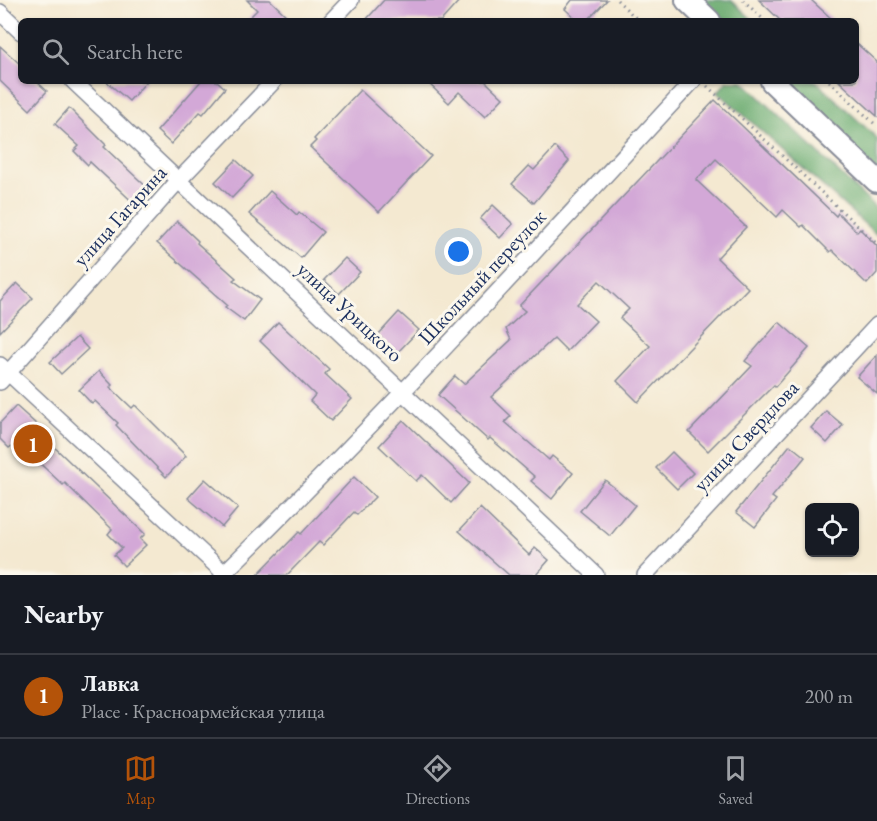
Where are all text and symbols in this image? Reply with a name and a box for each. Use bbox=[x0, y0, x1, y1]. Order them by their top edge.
search box bbox=[18, 18, 859, 84]
icon: search bbox=[39, 35, 72, 68]
text: Search here bbox=[87, 37, 182, 66]
street label: улица Гагарина bbox=[67, 159, 173, 272]
street label: Школьный переулок bbox=[412, 203, 551, 350]
your location bbox=[444, 237, 473, 266]
street label: улица Урицкого bbox=[292, 256, 409, 368]
street label: улица Свердлова bbox=[687, 374, 805, 497]
pin: 1 bbox=[14, 422, 52, 466]
map controls bbox=[805, 503, 859, 557]
button: locate bbox=[805, 503, 859, 557]
text: Nearby bbox=[24, 597, 104, 631]
text: Лавка bbox=[81, 669, 139, 698]
text: 1 bbox=[38, 683, 49, 709]
text: 200 m bbox=[805, 683, 853, 709]
text: Place · Красноармейская улица bbox=[81, 698, 325, 724]
tab: Map bbox=[124, 752, 157, 809]
tab: Directions bbox=[406, 752, 470, 809]
tab: Saved bbox=[718, 752, 753, 809]

